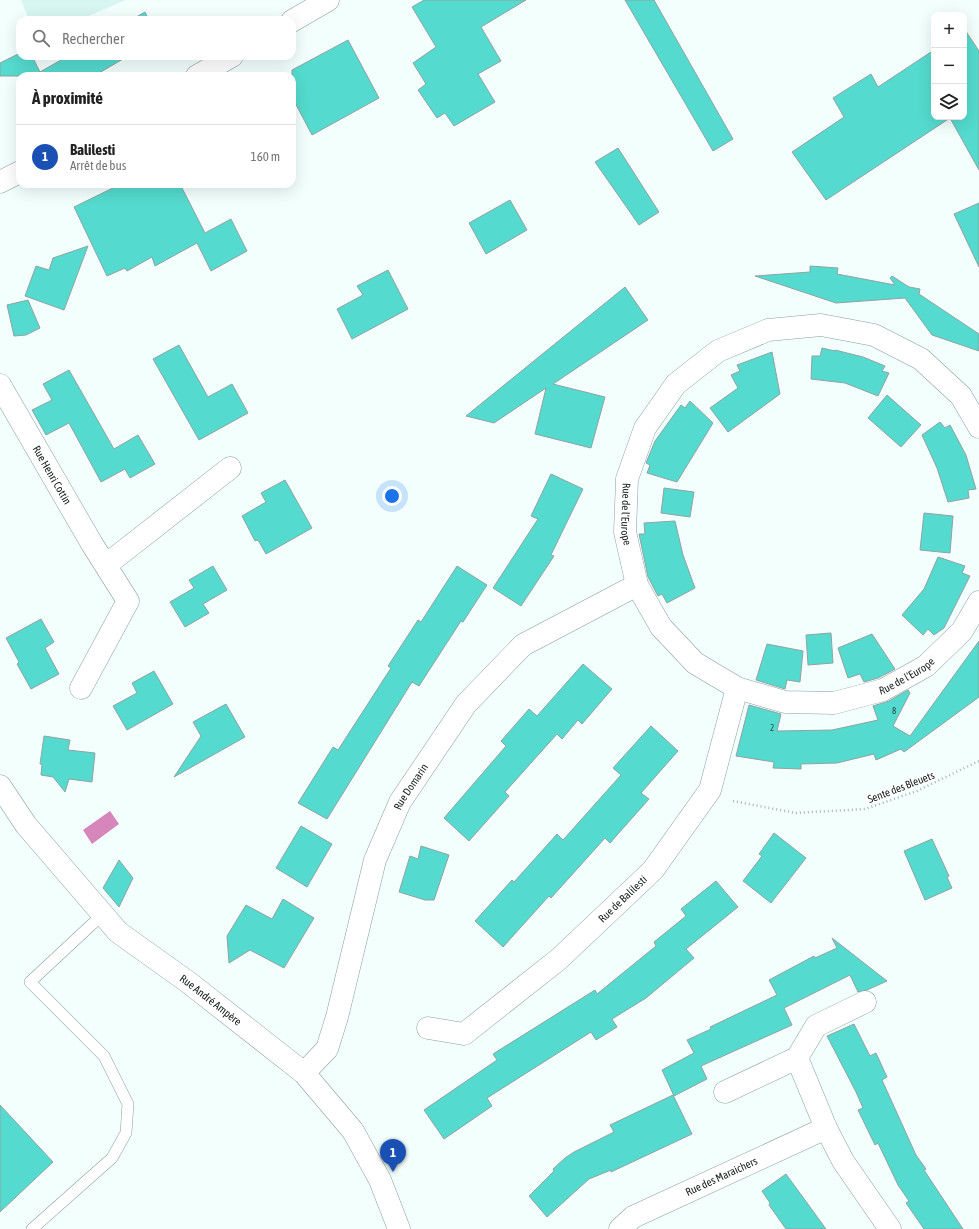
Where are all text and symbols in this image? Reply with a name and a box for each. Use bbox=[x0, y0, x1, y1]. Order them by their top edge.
map controls bbox=[931, 12, 967, 120]
button: + bbox=[931, 12, 967, 48]
search box bbox=[16, 16, 296, 60]
icon: search bbox=[30, 27, 52, 49]
text: Rechercher bbox=[62, 30, 124, 47]
button: − bbox=[931, 48, 967, 84]
button: layers bbox=[931, 84, 967, 120]
text: À proximité bbox=[32, 88, 103, 108]
text: Balilesti bbox=[70, 141, 115, 158]
text: 1 bbox=[42, 149, 48, 164]
text: 160 m bbox=[251, 149, 280, 164]
text: Arrêt de bus bbox=[70, 158, 126, 173]
street label: Rue Henri Cottin bbox=[30, 444, 74, 506]
street label: Rue de l'Europe bbox=[619, 483, 634, 546]
your location bbox=[382, 486, 402, 506]
street label: Rue de l'Europe bbox=[878, 655, 937, 697]
house number: 8 bbox=[892, 706, 896, 716]
house number: 2 bbox=[770, 723, 774, 733]
street label: Rue Domarin bbox=[391, 761, 430, 812]
street label: Sente des Bleuets bbox=[866, 769, 936, 805]
street label: Rue de Balilesti bbox=[596, 873, 649, 925]
street label: Rue André Ampère bbox=[178, 972, 244, 1028]
pin: 1 bbox=[380, 1139, 406, 1172]
street label: Rue des Maraichers bbox=[684, 1154, 759, 1198]

